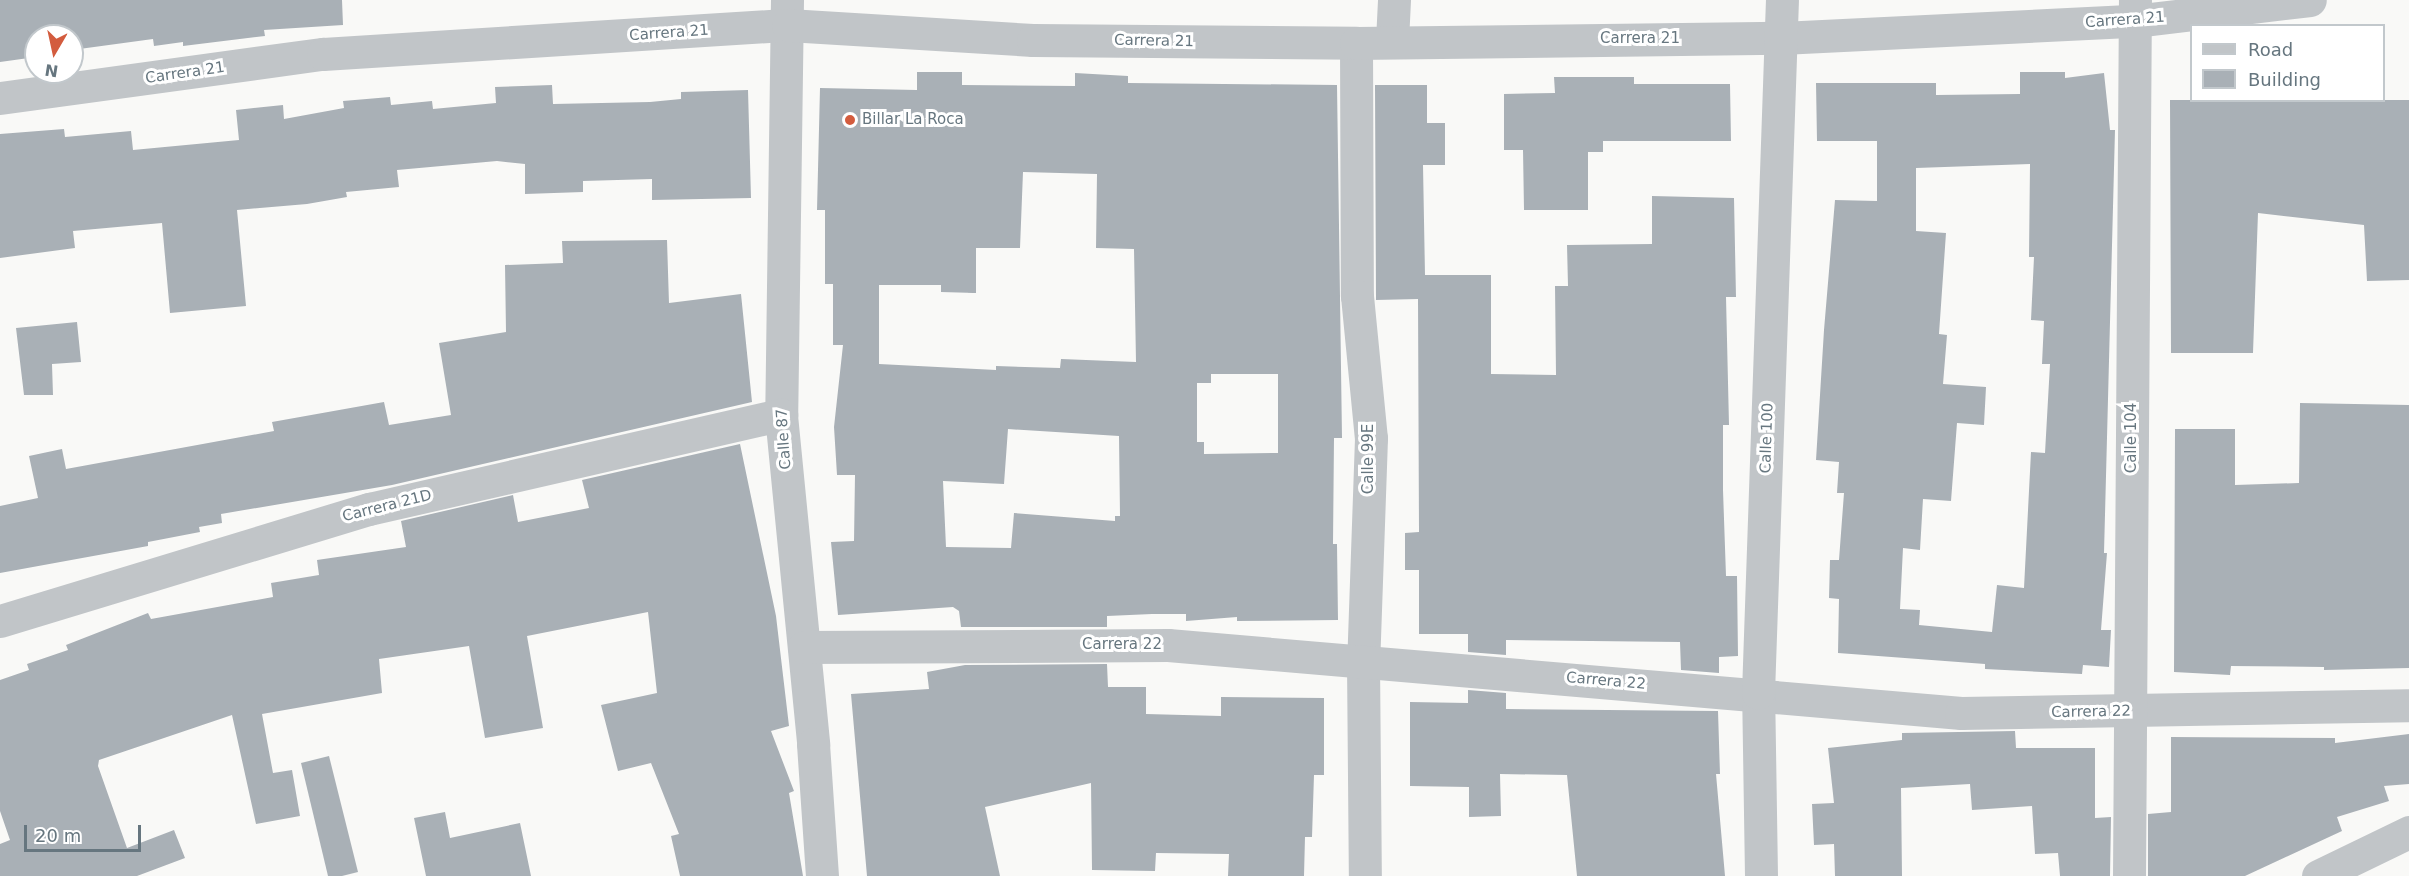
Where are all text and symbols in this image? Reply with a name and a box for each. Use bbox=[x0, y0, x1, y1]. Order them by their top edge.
street label: Carrera 21 bbox=[2085, 8, 2165, 32]
street label: Carrera 21 bbox=[629, 21, 709, 45]
north arrow bbox=[24, 24, 84, 84]
legend bbox=[2190, 24, 2385, 102]
street label: Carrera 21 bbox=[1600, 30, 1680, 48]
street label: Carrera 21 bbox=[1114, 31, 1194, 51]
text: Road bbox=[2248, 39, 2293, 60]
street label: Carrera 21 bbox=[144, 59, 226, 87]
text: N bbox=[43, 60, 60, 81]
text: Building bbox=[2248, 69, 2321, 90]
place label: Billar La Roca bbox=[862, 111, 964, 129]
marker: Billar La Roca bbox=[843, 113, 857, 127]
street label: Calle 100 bbox=[1757, 402, 1777, 474]
street label: Calle 104 bbox=[2123, 403, 2141, 473]
street label: Calle 87 bbox=[773, 408, 795, 470]
street label: Calle 99E bbox=[1360, 424, 1378, 494]
street label: Carrera 21D bbox=[340, 486, 434, 526]
street label: Carrera 22 bbox=[1082, 636, 1162, 654]
street label: Carrera 22 bbox=[1565, 669, 1647, 693]
street label: Carrera 22 bbox=[2051, 702, 2131, 722]
scale bar bbox=[27, 813, 144, 851]
text: 20 m bbox=[35, 825, 81, 846]

